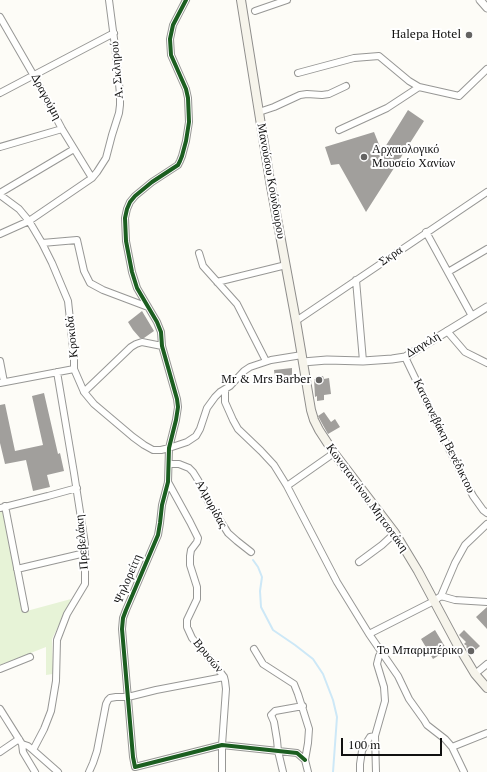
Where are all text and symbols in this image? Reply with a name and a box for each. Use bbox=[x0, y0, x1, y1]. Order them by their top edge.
place label: Halepa Hotel bbox=[391, 28, 461, 42]
marker: Halepa Hotel bbox=[464, 30, 474, 40]
street label: Α. Σκληρού bbox=[107, 41, 127, 99]
street label: Δραγούμη bbox=[28, 71, 64, 123]
street label: Μανούσου Κούνδουρου bbox=[254, 122, 288, 240]
place label: Αρχαιολογικό Μουσείο Χανίων bbox=[372, 143, 455, 171]
marker: Αρχαιολογικό Μουσείο Χανίων bbox=[359, 152, 369, 162]
street label: Σκρα bbox=[377, 243, 405, 269]
street label: Κροκιδά bbox=[63, 315, 81, 359]
street label: Δαγκλή bbox=[403, 329, 443, 361]
place label: Mr & Mrs Barber bbox=[221, 373, 311, 387]
marker: Mr & Mrs Barber bbox=[314, 375, 324, 385]
street label: Κατσανεβάκη Βενέδικτου bbox=[410, 376, 478, 496]
street label: Κωνσταντίνου Μητσοτάκη bbox=[323, 441, 411, 555]
street label: Αλμυρίδας bbox=[192, 477, 230, 531]
street label: Πρεβελάκη bbox=[72, 514, 92, 570]
street label: Ψηλορείτη bbox=[111, 552, 145, 606]
street label: Βρυσών bbox=[190, 636, 226, 676]
place label: Το Μπαρμπέρικο bbox=[377, 644, 463, 658]
marker: Το Μπαρμπέρικο bbox=[466, 646, 476, 656]
scale bar bbox=[343, 730, 444, 756]
text: 100 m bbox=[348, 737, 380, 752]

